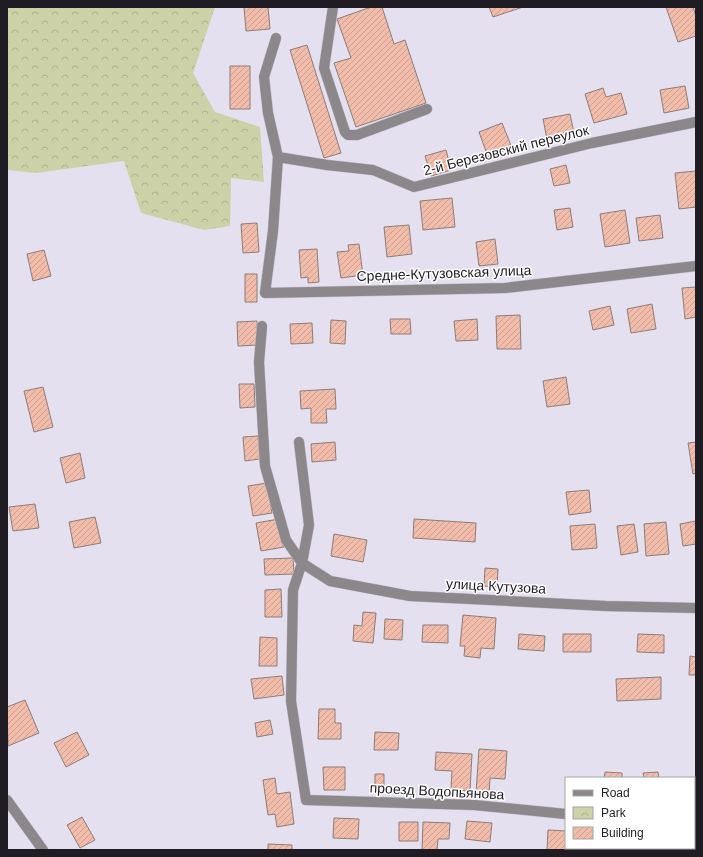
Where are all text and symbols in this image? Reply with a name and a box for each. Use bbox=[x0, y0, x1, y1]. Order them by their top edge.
street label: 2-й Березовский переулок bbox=[422, 121, 591, 178]
street label: Средне-Кутузовская улица bbox=[356, 262, 532, 284]
street label: улица Кутузова bbox=[446, 575, 547, 597]
legend bbox=[565, 777, 695, 849]
street label: проезд Водопьянова bbox=[369, 779, 505, 803]
text: Road bbox=[601, 786, 630, 800]
text: Park bbox=[601, 806, 627, 820]
text: Building bbox=[601, 826, 644, 840]

